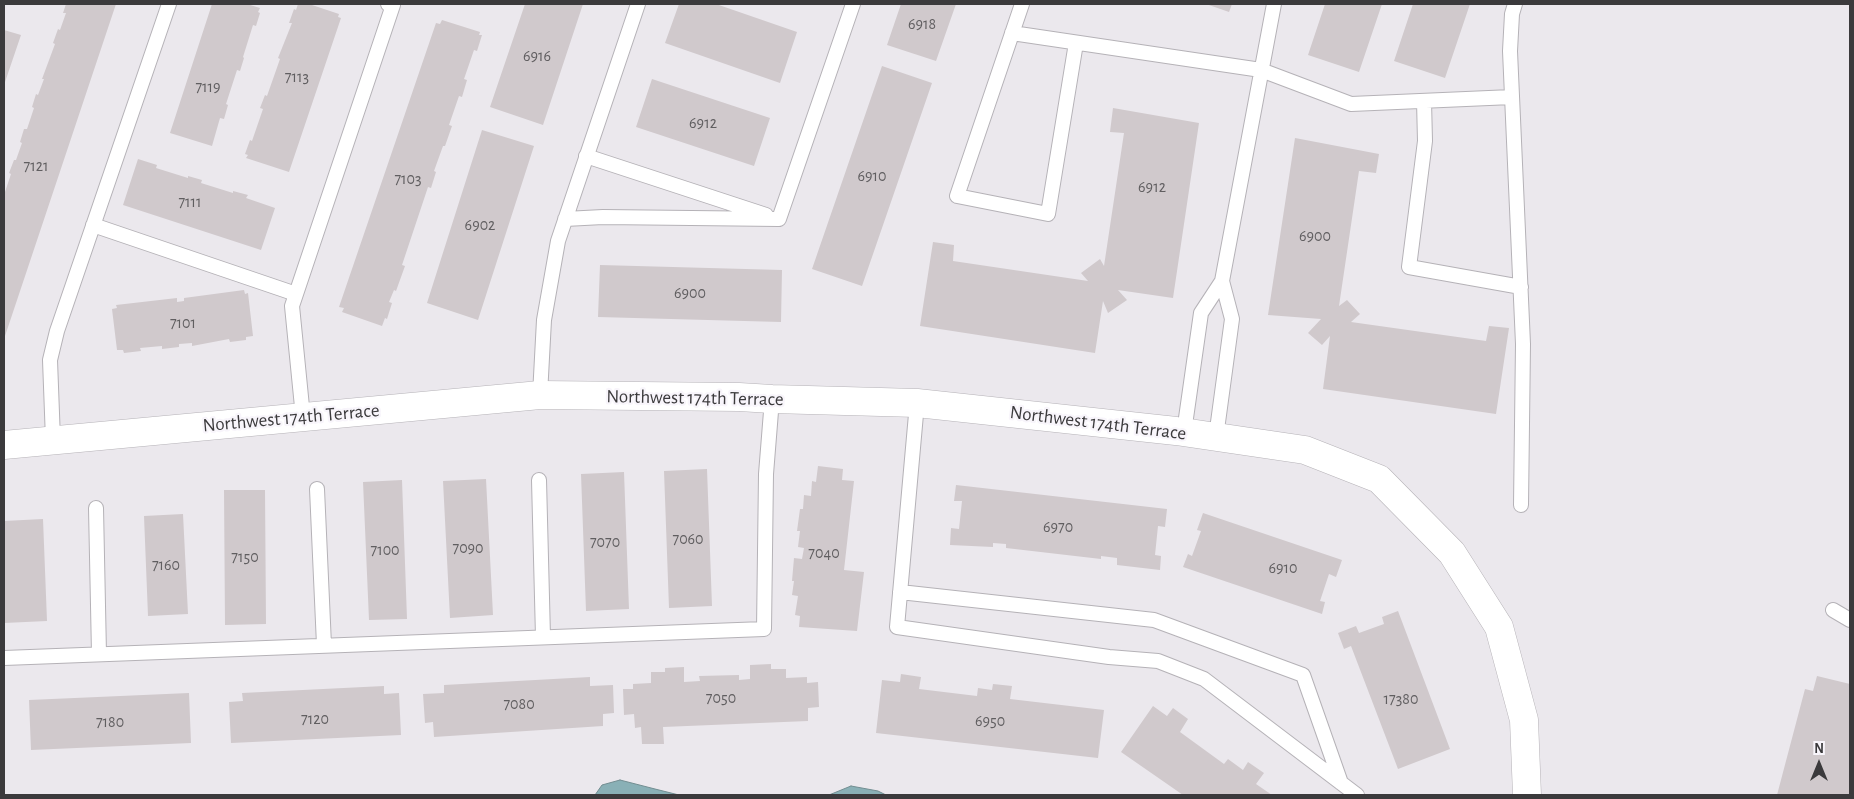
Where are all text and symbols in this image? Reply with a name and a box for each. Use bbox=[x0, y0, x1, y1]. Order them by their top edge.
house number: 6918 bbox=[908, 14, 936, 34]
house number: 6916 bbox=[523, 46, 551, 66]
house number: 7113 bbox=[285, 67, 309, 87]
house number: 7119 bbox=[195, 77, 221, 97]
house number: 6912 bbox=[689, 113, 717, 133]
house number: 7121 bbox=[24, 156, 48, 176]
house number: 6910 bbox=[858, 166, 886, 186]
house number: 7103 bbox=[394, 169, 422, 189]
house number: 6912 bbox=[1138, 177, 1166, 197]
house number: 7111 bbox=[178, 192, 202, 212]
house number: 6902 bbox=[465, 215, 495, 235]
house number: 6900 bbox=[1299, 226, 1331, 246]
house number: 6900 bbox=[674, 283, 706, 303]
house number: 7101 bbox=[170, 313, 196, 333]
street label: Northwest 174th Terrace bbox=[606, 385, 784, 411]
street label: Northwest 174th Terrace bbox=[202, 399, 380, 437]
street label: Northwest 174th Terrace bbox=[1009, 401, 1187, 445]
house number: 6970 bbox=[1043, 517, 1073, 537]
house number: 7060 bbox=[672, 529, 704, 549]
house number: 7070 bbox=[590, 532, 620, 552]
house number: 7090 bbox=[452, 538, 484, 558]
house number: 7100 bbox=[370, 540, 400, 560]
house number: 7040 bbox=[808, 543, 840, 563]
house number: 7150 bbox=[231, 547, 259, 567]
house number: 7160 bbox=[152, 555, 180, 575]
house number: 6910 bbox=[1269, 558, 1297, 578]
house number: 7050 bbox=[706, 688, 736, 708]
house number: 17380 bbox=[1384, 689, 1418, 709]
house number: 7080 bbox=[503, 694, 535, 714]
house number: 7120 bbox=[301, 709, 329, 729]
house number: 6950 bbox=[975, 711, 1005, 731]
house number: 7180 bbox=[96, 712, 124, 732]
north arrow bbox=[1794, 739, 1844, 789]
text: N bbox=[1814, 742, 1824, 756]

